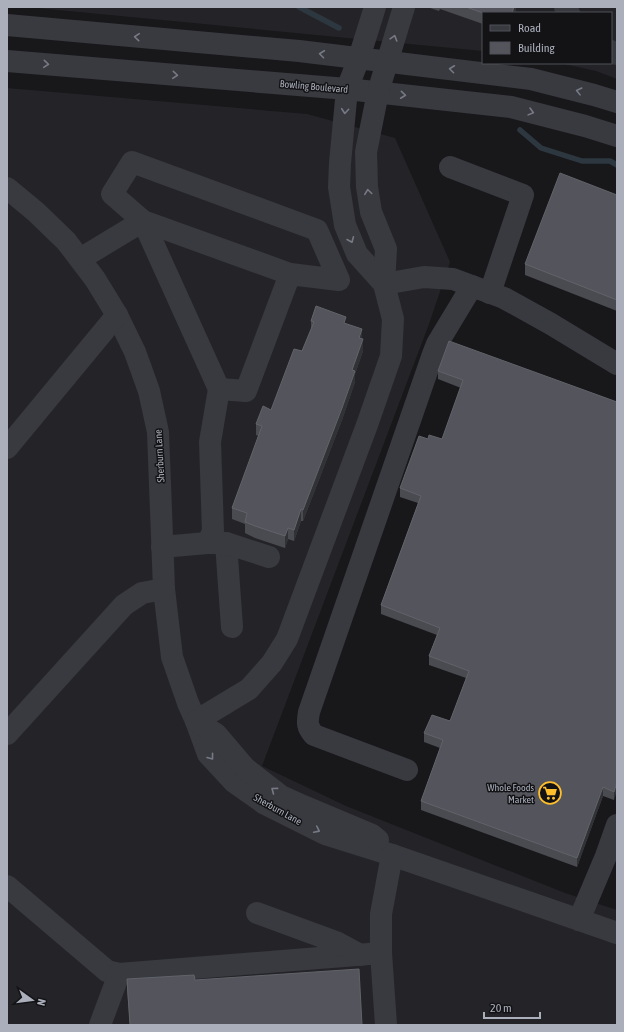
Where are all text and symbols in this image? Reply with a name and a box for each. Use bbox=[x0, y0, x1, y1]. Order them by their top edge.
legend bbox=[482, 12, 612, 64]
text: Road bbox=[518, 21, 541, 35]
one-way arrow bbox=[134, 32, 140, 41]
one-way arrow bbox=[389, 34, 398, 41]
text: Building bbox=[518, 41, 556, 55]
one-way arrow bbox=[319, 50, 326, 59]
one-way arrow bbox=[43, 60, 49, 69]
one-way arrow bbox=[448, 65, 455, 74]
one-way arrow bbox=[172, 70, 178, 79]
street label: Bowling Boulevard bbox=[279, 78, 349, 95]
one-way arrow bbox=[576, 88, 583, 96]
one-way arrow bbox=[400, 90, 406, 99]
one-way arrow bbox=[527, 107, 534, 116]
one-way arrow bbox=[341, 108, 350, 115]
one-way arrow bbox=[364, 189, 373, 195]
one-way arrow bbox=[347, 236, 355, 243]
street label: Sherburn Lane bbox=[153, 429, 166, 483]
one-way arrow bbox=[206, 752, 213, 759]
supermarket icon: Whole Foods Market bbox=[537, 780, 563, 806]
place label: Whole Foods Market bbox=[487, 782, 534, 805]
one-way arrow bbox=[271, 788, 278, 795]
street label: Sherburn Lane bbox=[252, 792, 304, 827]
one-way arrow bbox=[313, 825, 320, 832]
north arrow bbox=[12, 980, 52, 1020]
scale bar bbox=[484, 994, 540, 1020]
text: N bbox=[35, 998, 48, 1007]
text: 20 m bbox=[490, 1001, 512, 1015]

